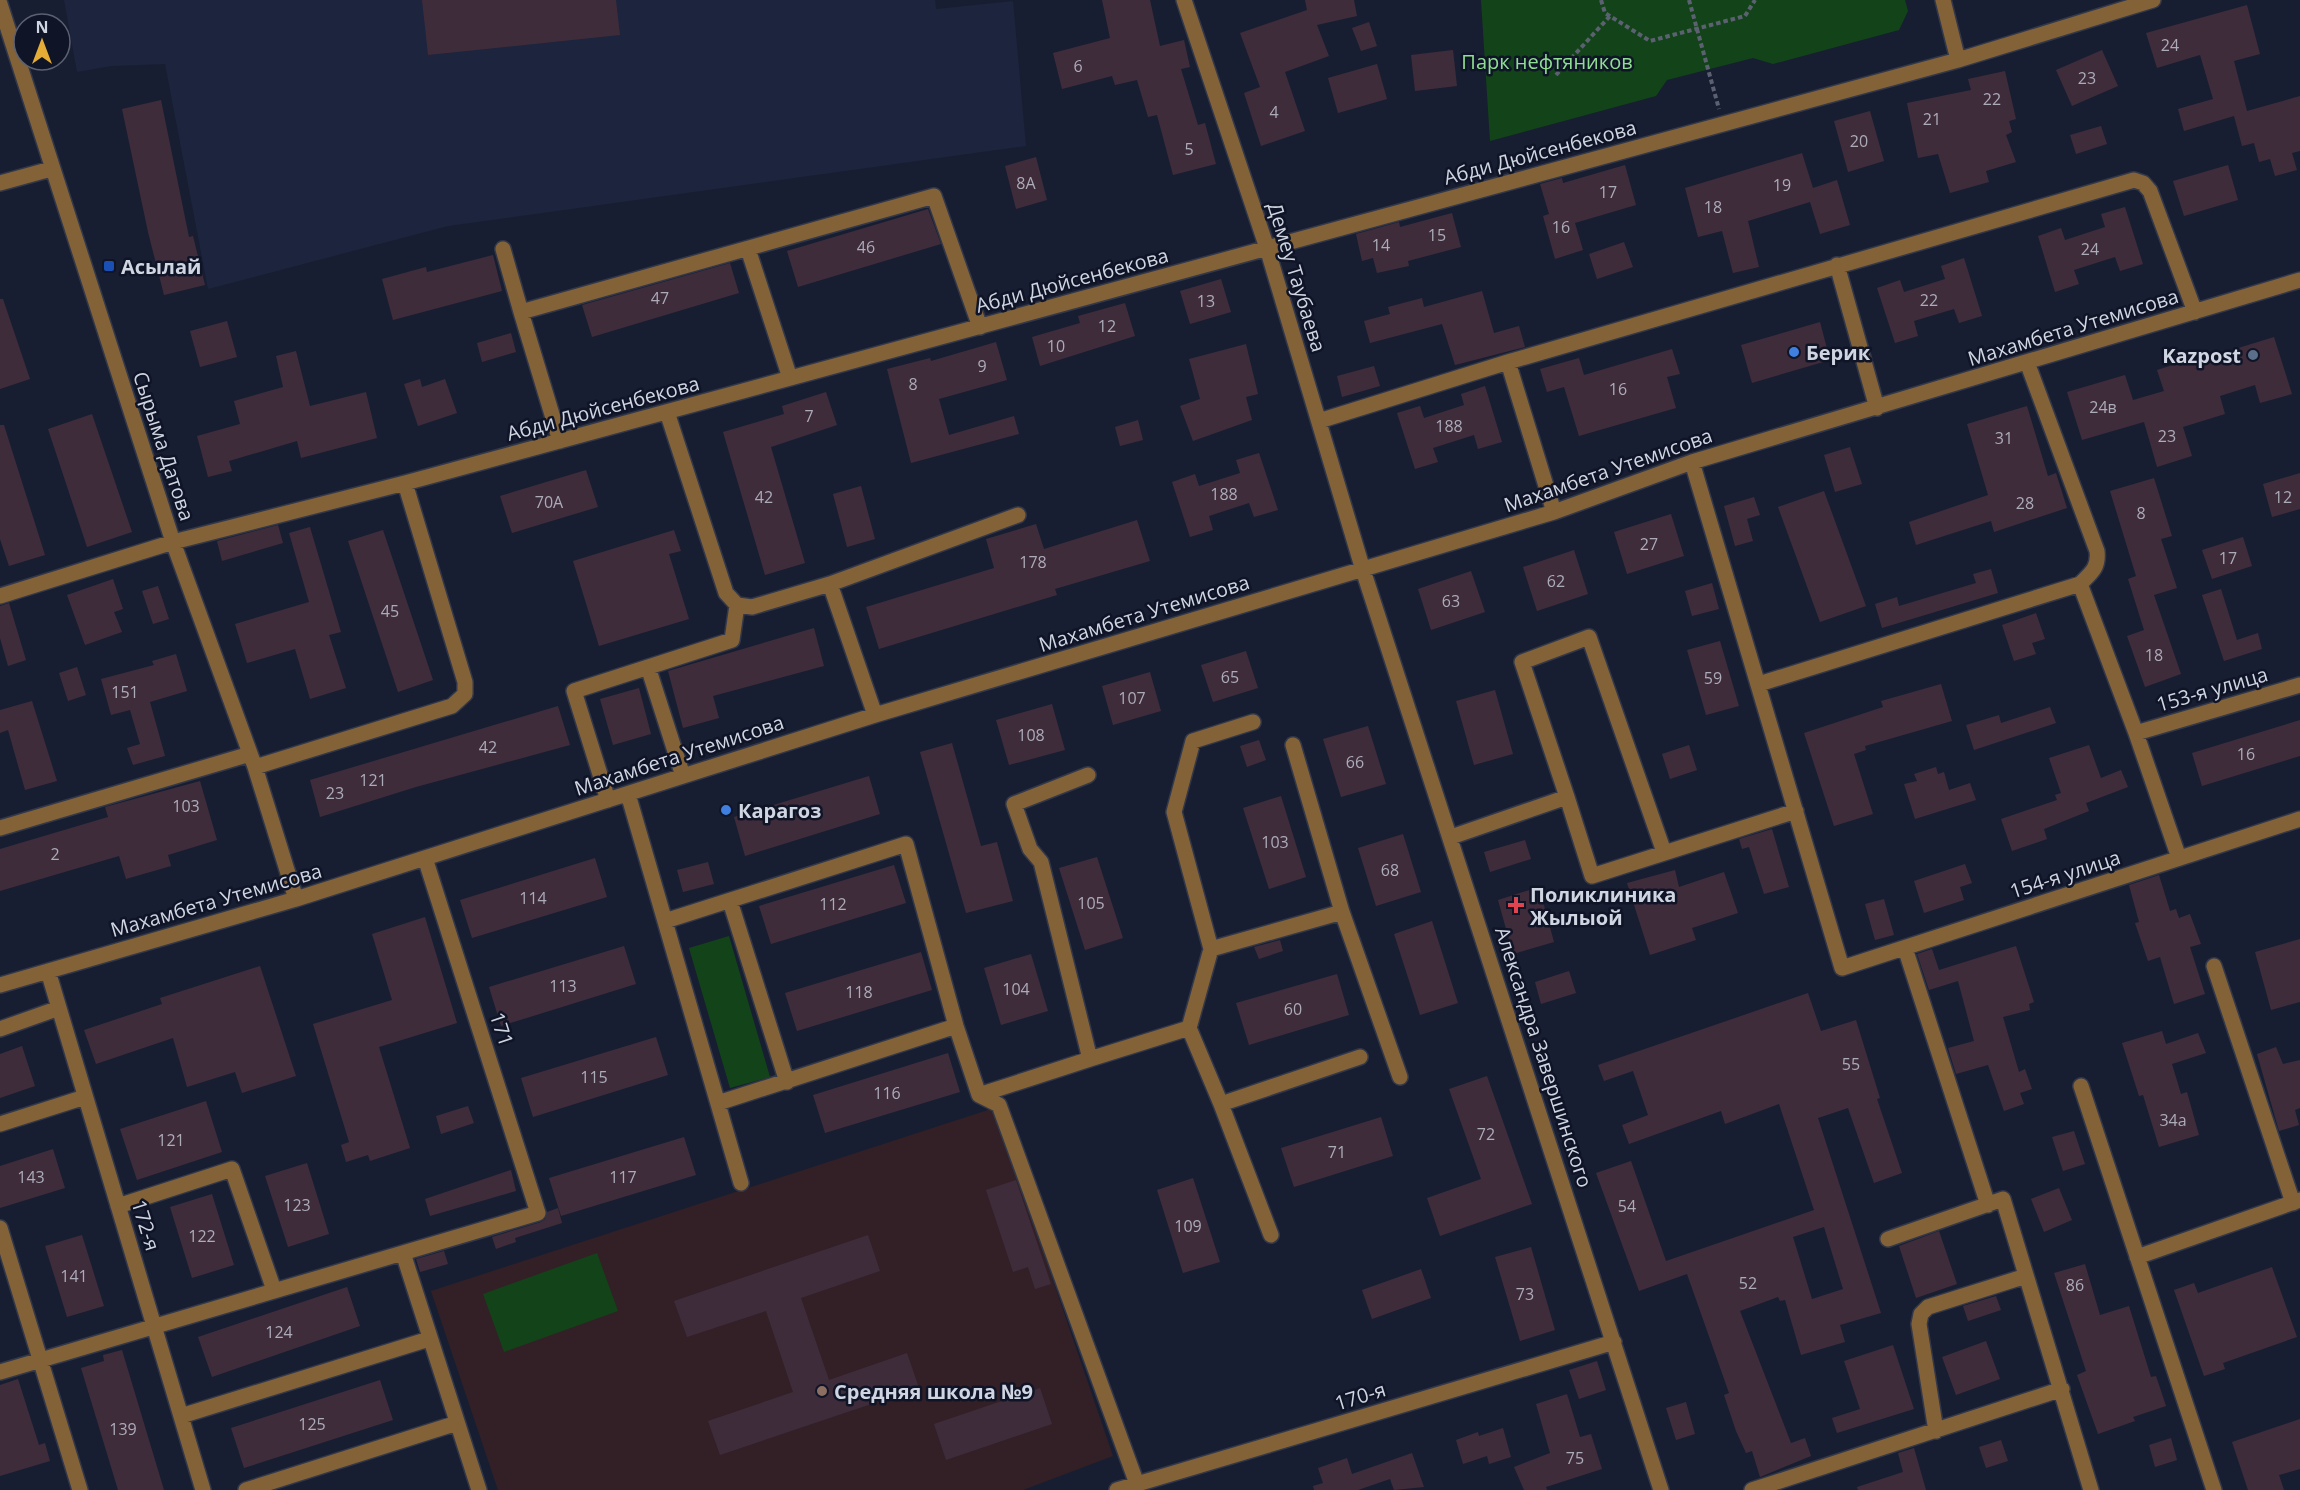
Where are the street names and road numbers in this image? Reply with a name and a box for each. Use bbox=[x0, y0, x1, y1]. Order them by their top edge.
street label: Абди Дюйсенбекова bbox=[1441, 113, 1639, 191]
street label: Демеу Таубаева bbox=[1261, 199, 1333, 355]
street label: Абди Дюйсенбекова bbox=[973, 241, 1171, 319]
street label: Махамбета Утемисова bbox=[1964, 282, 2182, 372]
street label: Сырыма Датова bbox=[127, 368, 201, 524]
street label: Абди Дюйсенбекова bbox=[504, 369, 702, 447]
street label: Махамбета Утемисова bbox=[1500, 422, 1716, 518]
street label: Махамбета Утемисова bbox=[1035, 568, 1253, 658]
street label: 153-я улица bbox=[2153, 660, 2271, 718]
street label: Махамбета Утемисова bbox=[571, 708, 787, 802]
street label: 154-я улица bbox=[2006, 843, 2124, 905]
street label: Махамбета Утемисова bbox=[107, 857, 325, 943]
street label: Александра Завершинского bbox=[1489, 923, 1599, 1191]
street label: 171 bbox=[484, 1009, 520, 1049]
street label: 172-я bbox=[126, 1196, 166, 1254]
street label: 170-я bbox=[1331, 1376, 1389, 1416]

